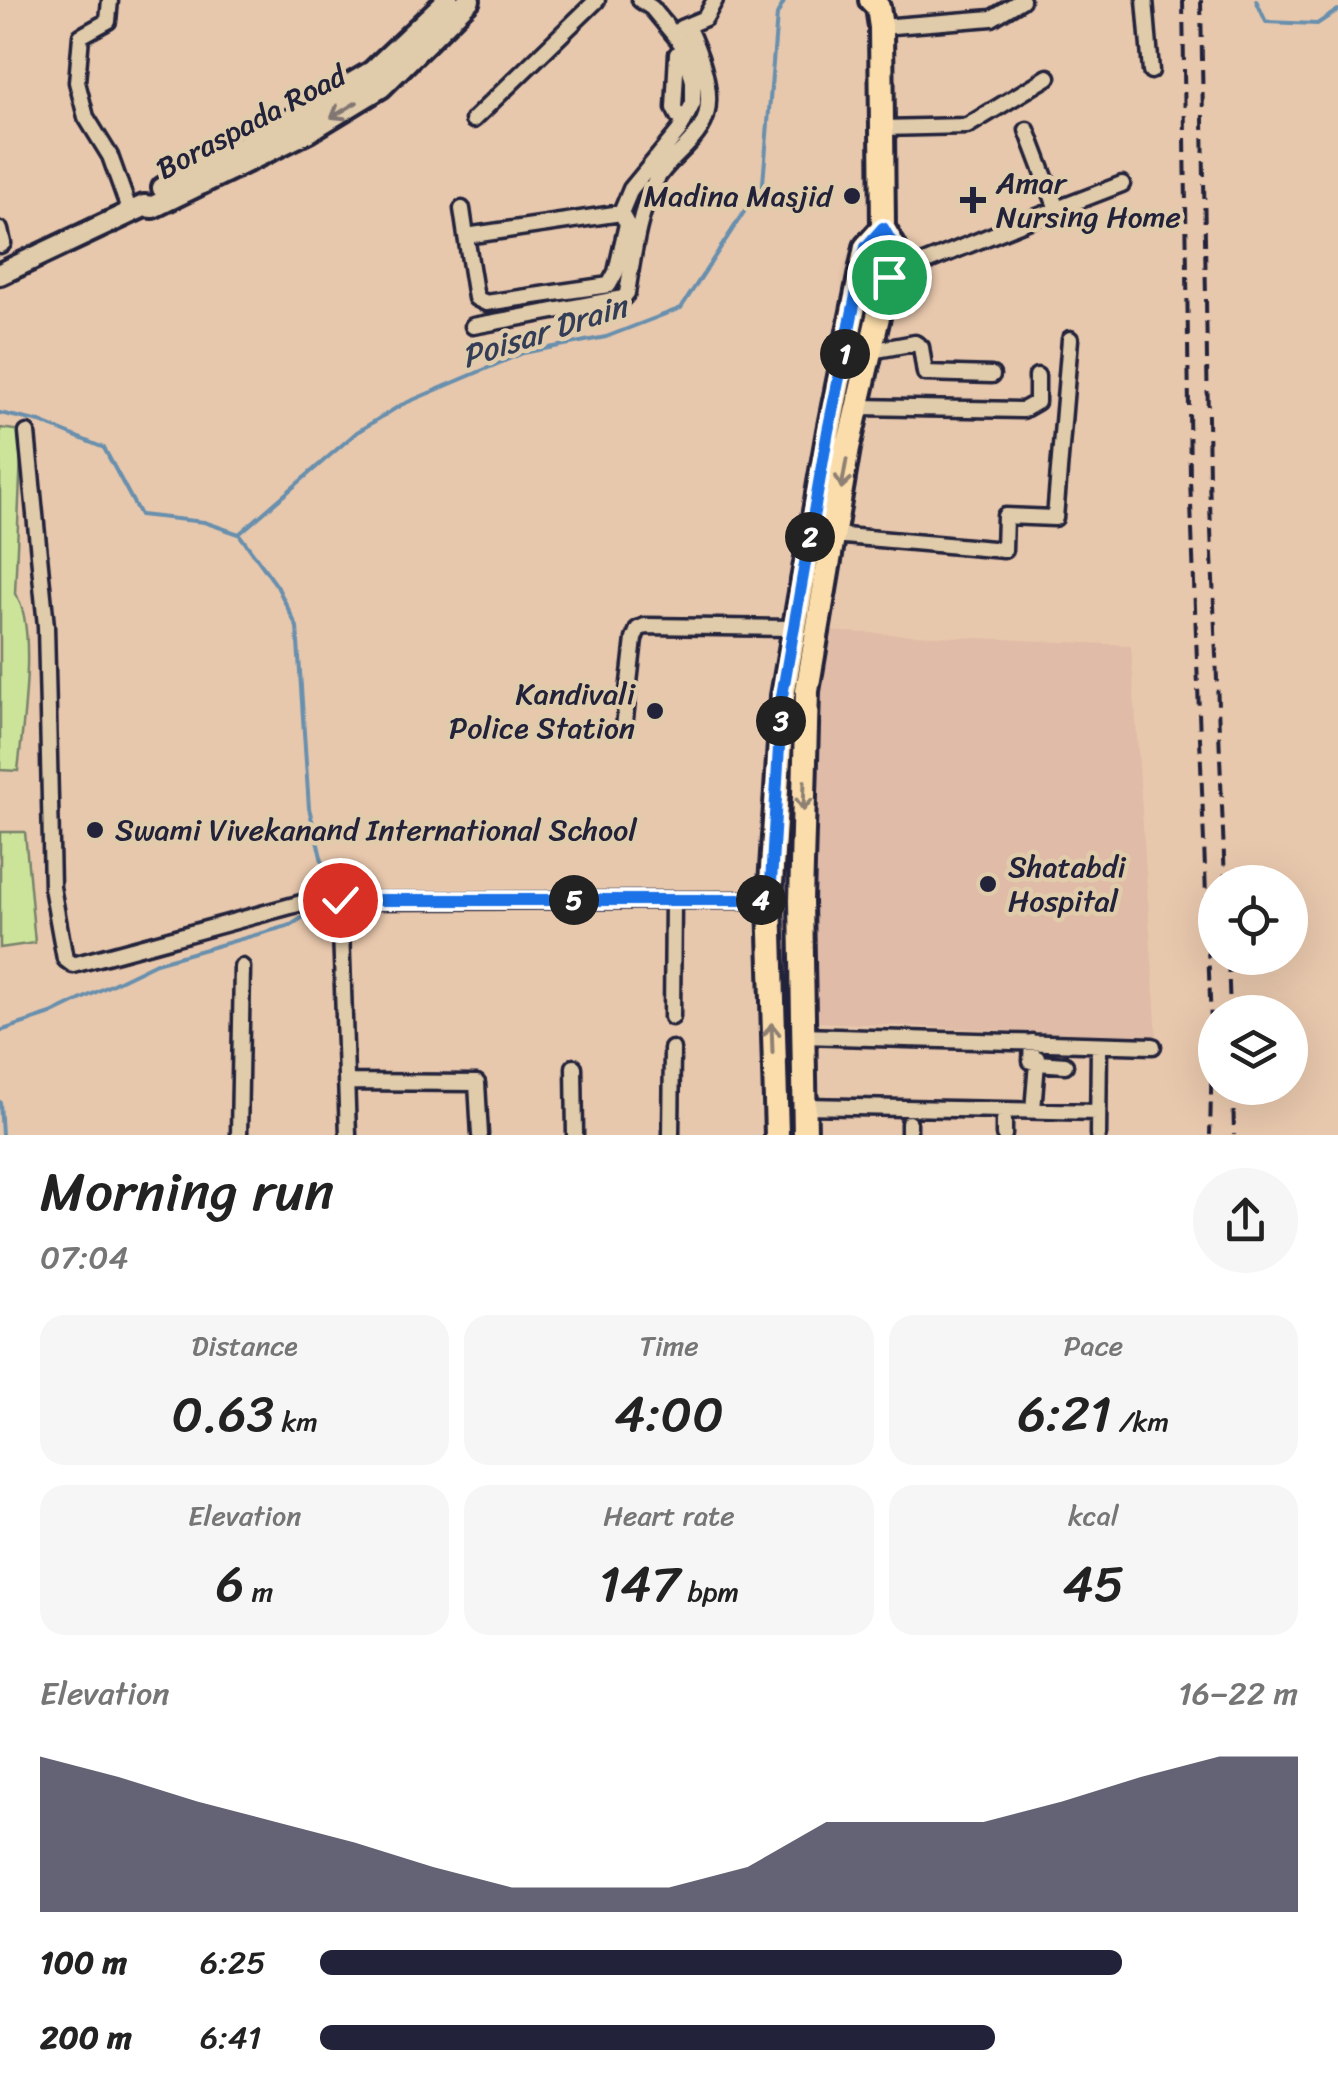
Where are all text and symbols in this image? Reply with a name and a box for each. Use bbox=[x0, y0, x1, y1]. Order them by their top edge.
street label: Boraspada Road bbox=[146, 48, 358, 195]
one-way arrow bbox=[330, 100, 359, 120]
place label: Amar Nursing Home bbox=[995, 156, 1181, 244]
place label: Madina Masjid bbox=[644, 169, 834, 223]
marker: Madina Masjid bbox=[841, 185, 863, 207]
marker: Amar Nursing Home bbox=[960, 187, 986, 213]
pin bbox=[847, 235, 932, 320]
icon: arrive bbox=[862, 250, 917, 305]
water label: Poisar Drain bbox=[454, 277, 638, 385]
pin: 1 bbox=[820, 329, 870, 379]
text: 1 bbox=[839, 329, 851, 378]
one-way arrow bbox=[834, 458, 852, 490]
pin: 2 bbox=[785, 512, 835, 562]
text: 2 bbox=[802, 512, 818, 561]
place label: Kandivali Police Station bbox=[449, 667, 637, 755]
pin: 3 bbox=[756, 696, 806, 746]
text: 3 bbox=[773, 696, 789, 745]
marker: Kandivali Police Station bbox=[644, 700, 666, 722]
one-way arrow bbox=[794, 780, 813, 812]
place label: Swami Vivekanand International School bbox=[115, 803, 638, 857]
marker: Swami Vivekanand International School bbox=[84, 819, 106, 841]
place label: Shatabdi Hospital bbox=[1008, 840, 1127, 928]
pin bbox=[298, 858, 383, 943]
map controls bbox=[1198, 865, 1308, 1105]
button: locate bbox=[1198, 865, 1308, 975]
icon: check bbox=[313, 873, 368, 928]
marker: Shatabdi Hospital bbox=[977, 873, 999, 895]
pin: 5 bbox=[549, 875, 599, 925]
text: 5 bbox=[565, 875, 583, 924]
pin: 4 bbox=[736, 875, 786, 925]
text: 4 bbox=[752, 875, 770, 924]
button: layers bbox=[1198, 995, 1308, 1105]
one-way arrow bbox=[763, 1022, 782, 1054]
text: Morning run bbox=[40, 1143, 334, 1240]
button: share bbox=[1193, 1168, 1298, 1273]
text: 07:04 bbox=[40, 1229, 128, 1286]
text: Distance bbox=[192, 1321, 298, 1370]
text: Time bbox=[639, 1321, 699, 1370]
text: Pace bbox=[1064, 1321, 1123, 1370]
text: 0.63 bbox=[172, 1370, 274, 1459]
text: 4:00 bbox=[614, 1370, 724, 1459]
text: 6:21 bbox=[1018, 1370, 1111, 1459]
text: km bbox=[274, 1397, 318, 1446]
text: /km bbox=[1111, 1397, 1169, 1446]
text: Elevation bbox=[188, 1491, 301, 1540]
text: Heart rate bbox=[603, 1491, 735, 1540]
text: kcal bbox=[1068, 1491, 1119, 1540]
text: 6 bbox=[216, 1540, 244, 1629]
text: 147 bbox=[599, 1540, 680, 1629]
text: 45 bbox=[1062, 1540, 1124, 1629]
text: m bbox=[244, 1567, 273, 1616]
text: bpm bbox=[680, 1567, 739, 1616]
text: Elevation bbox=[40, 1665, 170, 1722]
text: 16–22 m bbox=[1178, 1665, 1298, 1722]
text: 100 m bbox=[40, 1934, 127, 1991]
text: 6:25 bbox=[200, 1934, 266, 1991]
text: 200 m bbox=[40, 2009, 132, 2066]
text: 6:41 bbox=[200, 2009, 262, 2066]

